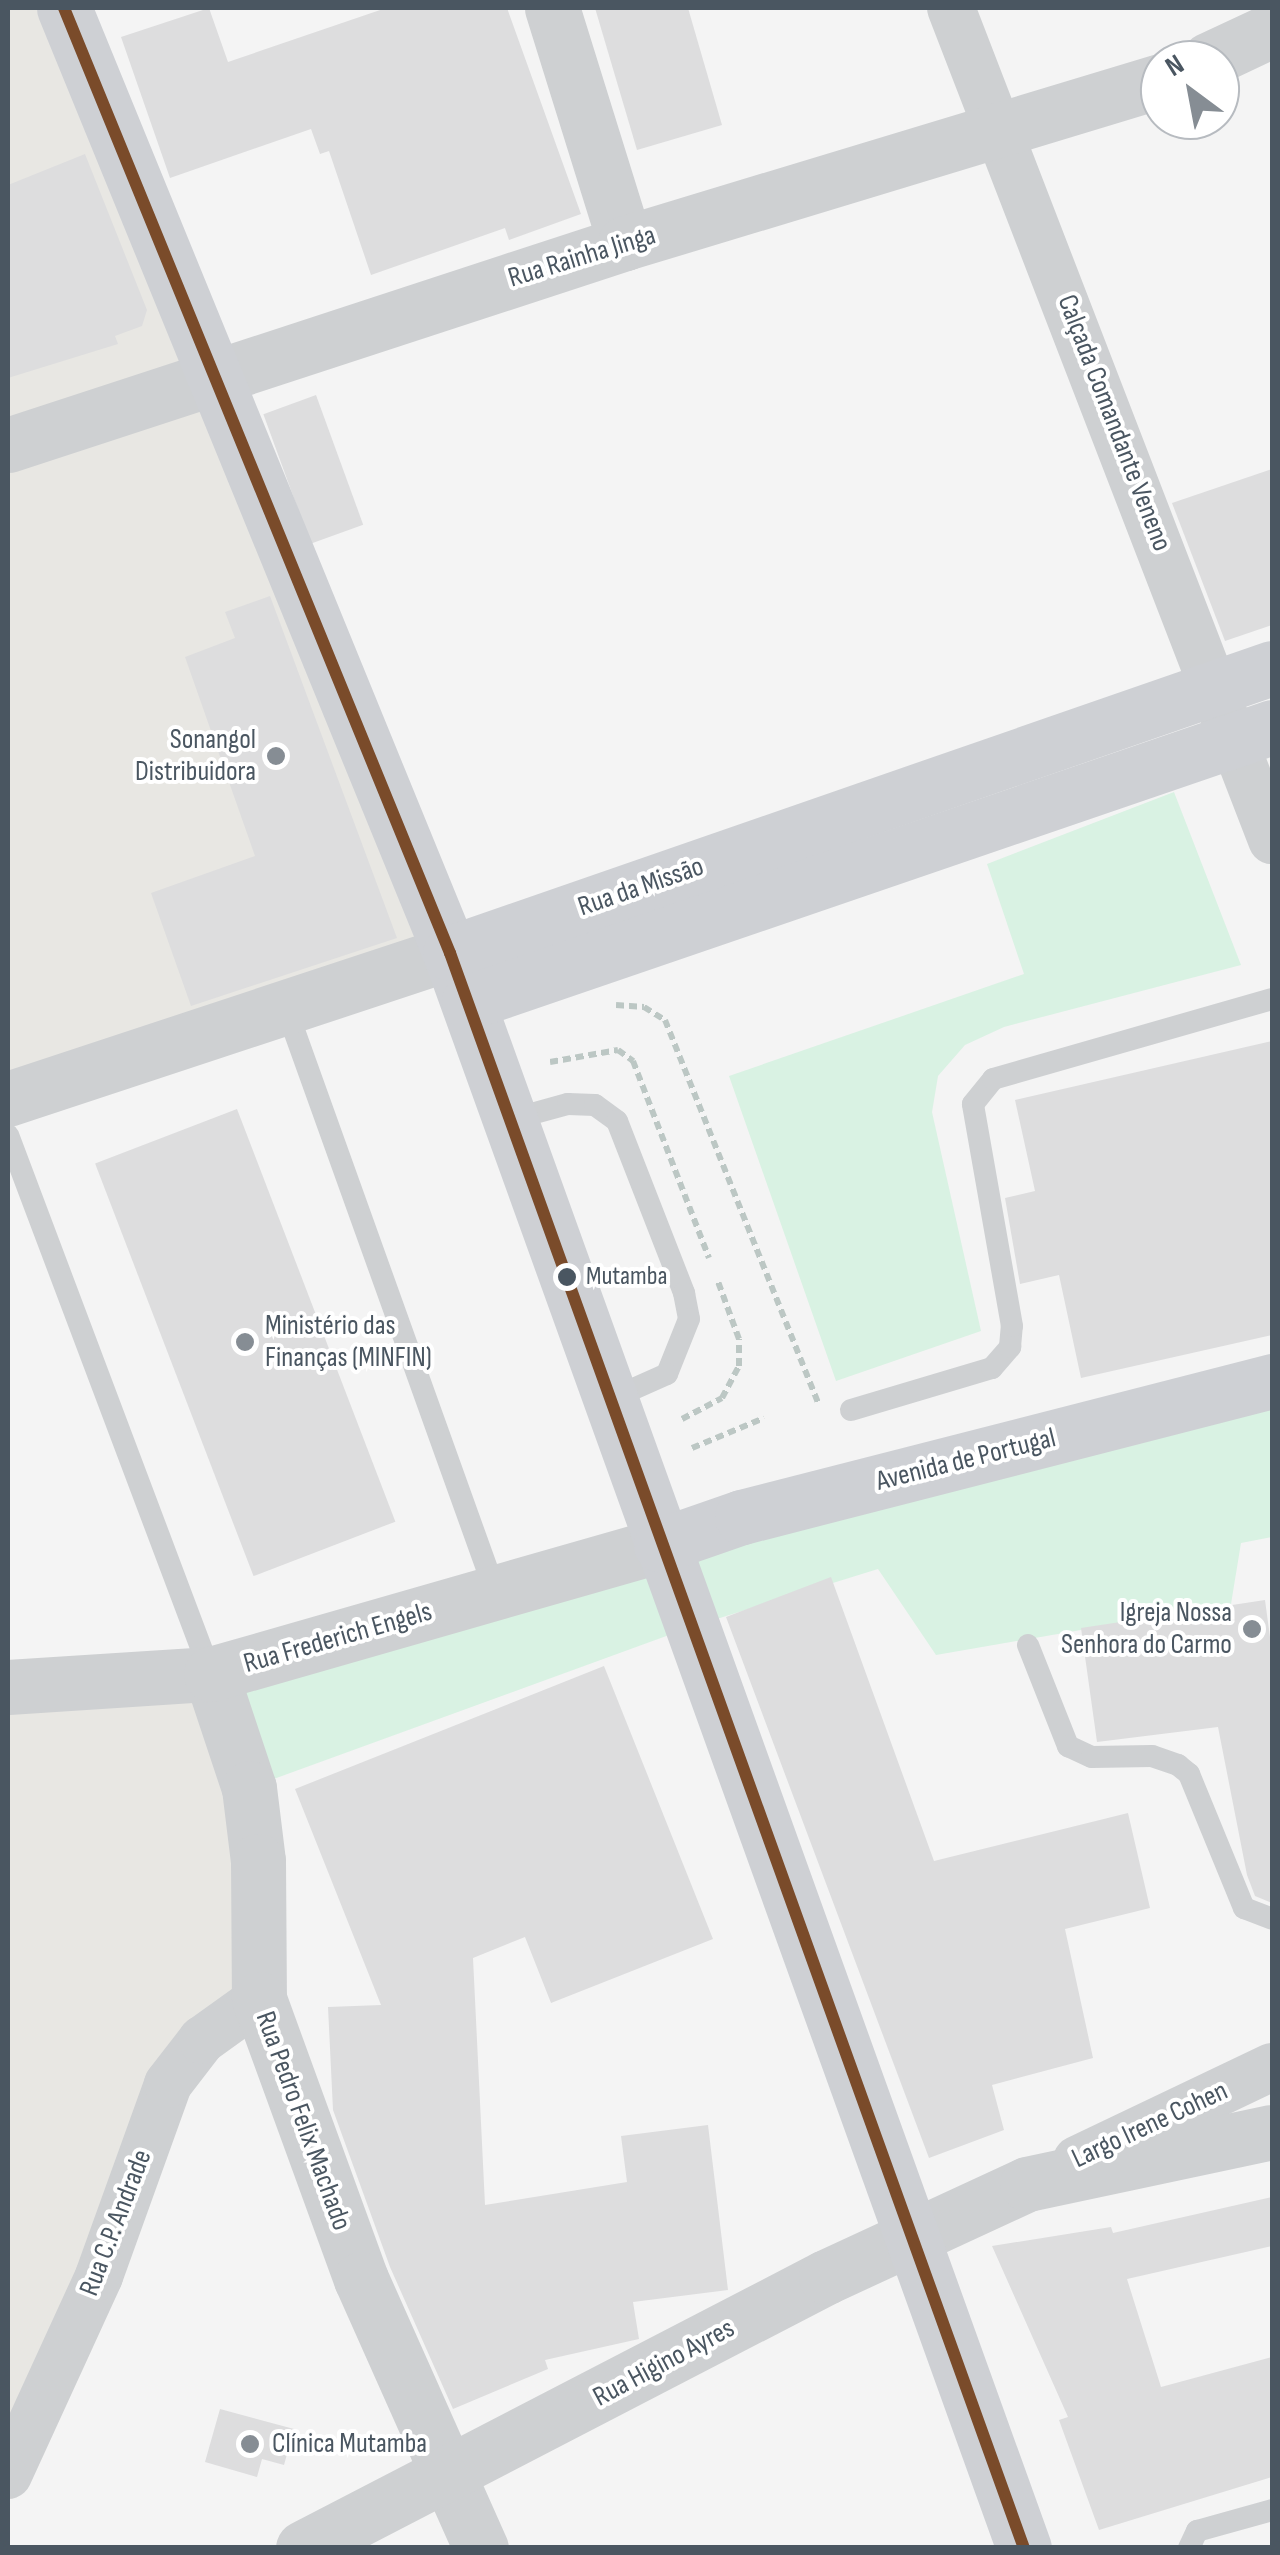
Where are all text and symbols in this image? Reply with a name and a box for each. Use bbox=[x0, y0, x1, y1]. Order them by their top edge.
north arrow bbox=[1140, 40, 1240, 140]
text: N bbox=[1160, 48, 1190, 84]
street label: Rua Rainha Jinga bbox=[504, 219, 660, 295]
street label: Calçada Comandante Veneno bbox=[1050, 290, 1178, 556]
place label: Sonangol Distribuidora bbox=[135, 723, 256, 789]
marker: Sonangol Distribuidora bbox=[265, 745, 287, 767]
street label: Rua da Missão bbox=[574, 850, 708, 924]
place label: Mutamba bbox=[586, 1261, 668, 1293]
marker: Mutamba bbox=[557, 1267, 577, 1287]
place label: Ministério das Finanças (MINFIN) bbox=[265, 1309, 432, 1375]
marker: Ministério das Finanças (MINFIN) bbox=[234, 1331, 256, 1353]
street label: Avenida de Portugal bbox=[873, 1421, 1059, 1499]
street label: Rua Frederich Engels bbox=[240, 1595, 436, 1681]
place label: Igreja Nossa Senhora do Carmo bbox=[1061, 1596, 1232, 1662]
marker: Igreja Nossa Senhora do Carmo bbox=[1241, 1618, 1263, 1640]
street label: Rua Pedro Felix Machado bbox=[248, 2007, 358, 2235]
street label: Largo Irene Cohen bbox=[1067, 2074, 1233, 2176]
street label: Rua C.P. Andrade bbox=[73, 2145, 159, 2301]
street label: Rua Higino Ayres bbox=[588, 2312, 740, 2414]
place label: Clínica Mutamba bbox=[272, 2427, 427, 2461]
marker: Clínica Mutamba bbox=[237, 2431, 263, 2457]

